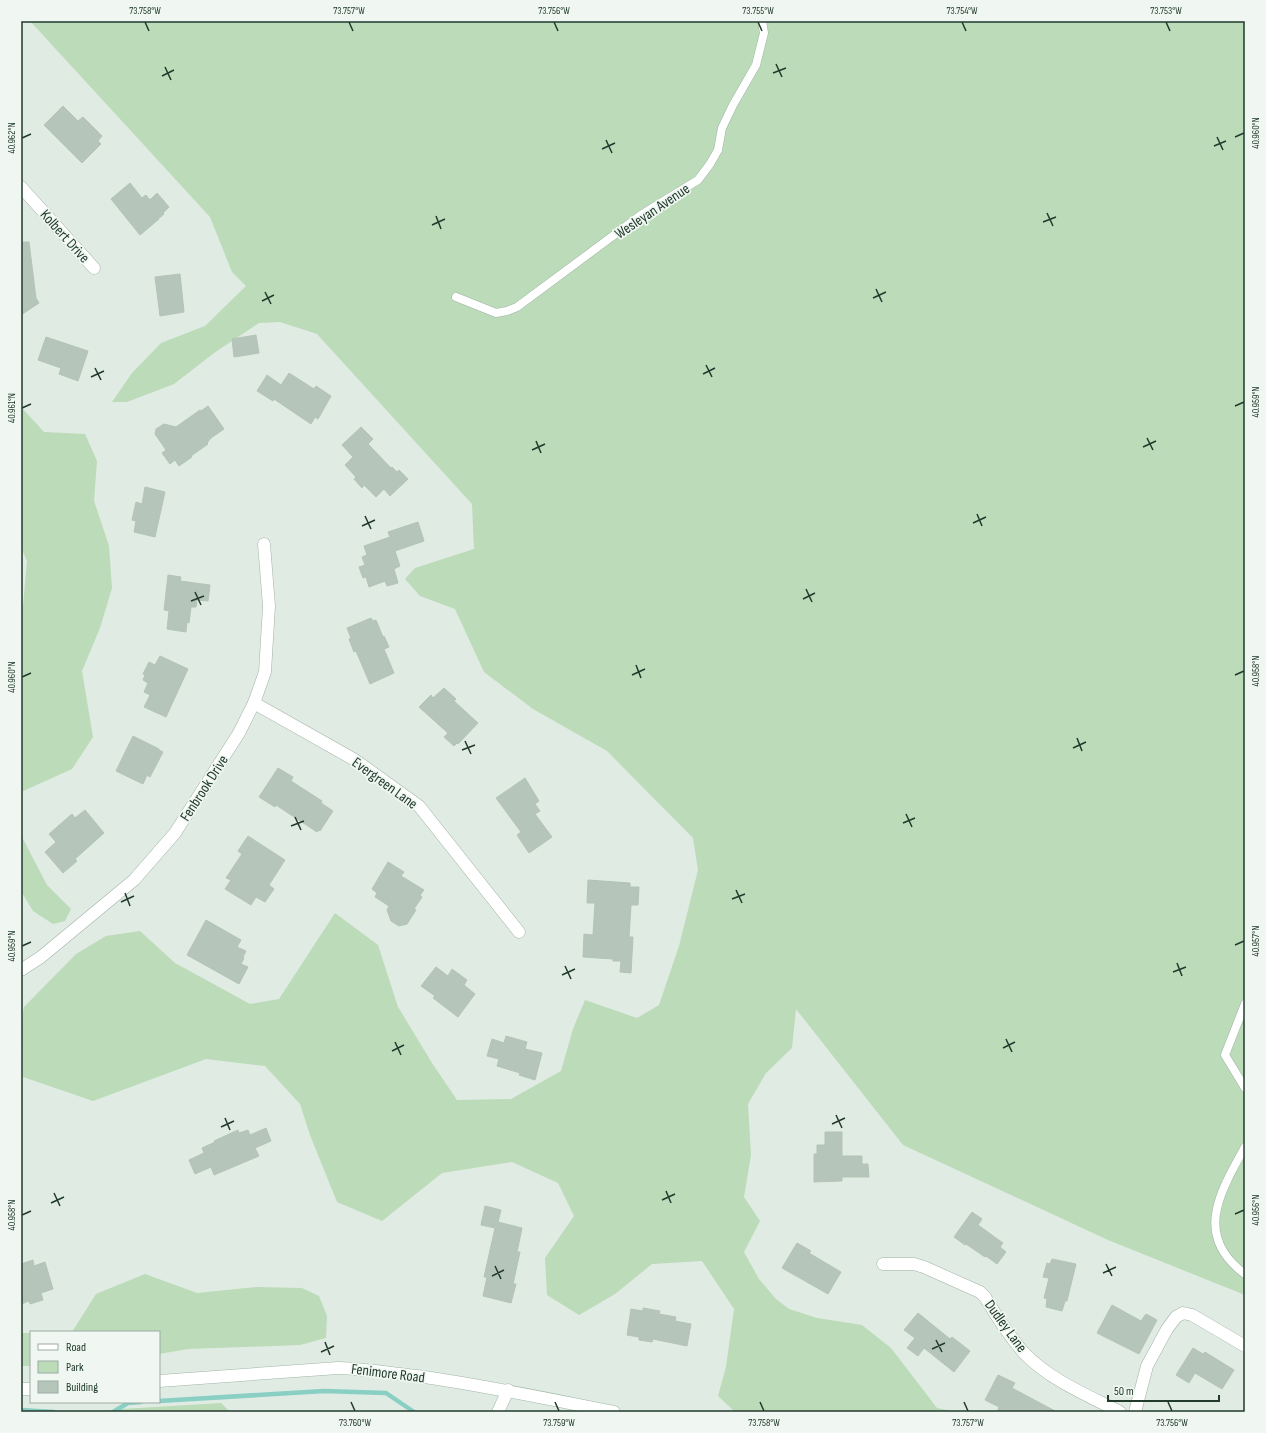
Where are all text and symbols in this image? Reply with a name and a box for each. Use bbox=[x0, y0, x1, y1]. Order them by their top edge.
text: 73.758°W bbox=[129, 5, 161, 17]
text: 73.757°W bbox=[333, 5, 365, 17]
text: 73.756°W bbox=[538, 5, 570, 17]
text: 73.755°W bbox=[742, 5, 774, 17]
text: 73.754°W bbox=[946, 5, 978, 17]
text: 73.753°W bbox=[1150, 5, 1182, 17]
text: 40.960°N bbox=[1250, 117, 1262, 149]
text: 40.962°N bbox=[6, 122, 18, 154]
street label: Wesleyan Avenue bbox=[611, 179, 693, 243]
street label: Kolbert Drive bbox=[36, 206, 94, 267]
text: 40.959°N bbox=[1250, 387, 1262, 417]
text: 40.961°N bbox=[6, 393, 18, 423]
text: 40.958°N bbox=[1250, 656, 1262, 686]
text: 40.960°N bbox=[6, 661, 18, 693]
street label: Fenbrook Drive bbox=[176, 752, 233, 825]
street label: Evergreen Lane bbox=[348, 753, 421, 814]
text: 40.957°N bbox=[1250, 926, 1262, 956]
text: 40.959°N bbox=[6, 931, 18, 961]
text: 40.956°N bbox=[1250, 1195, 1262, 1225]
text: 40.958°N bbox=[6, 1200, 18, 1230]
street label: Dudley Lane bbox=[980, 1296, 1031, 1356]
legend bbox=[30, 1331, 160, 1403]
text: Road bbox=[66, 1340, 86, 1355]
text: Park bbox=[66, 1360, 84, 1375]
street label: Fenimore Road bbox=[350, 1360, 426, 1387]
scale bar bbox=[1108, 1377, 1219, 1403]
text: Building bbox=[66, 1380, 98, 1395]
text: 50 m bbox=[1114, 1384, 1134, 1399]
text: 73.760°W bbox=[339, 1417, 372, 1429]
text: 73.759°W bbox=[543, 1417, 575, 1429]
text: 73.758°W bbox=[748, 1417, 780, 1429]
text: 73.757°W bbox=[952, 1417, 984, 1429]
text: 73.756°W bbox=[1156, 1417, 1188, 1429]

